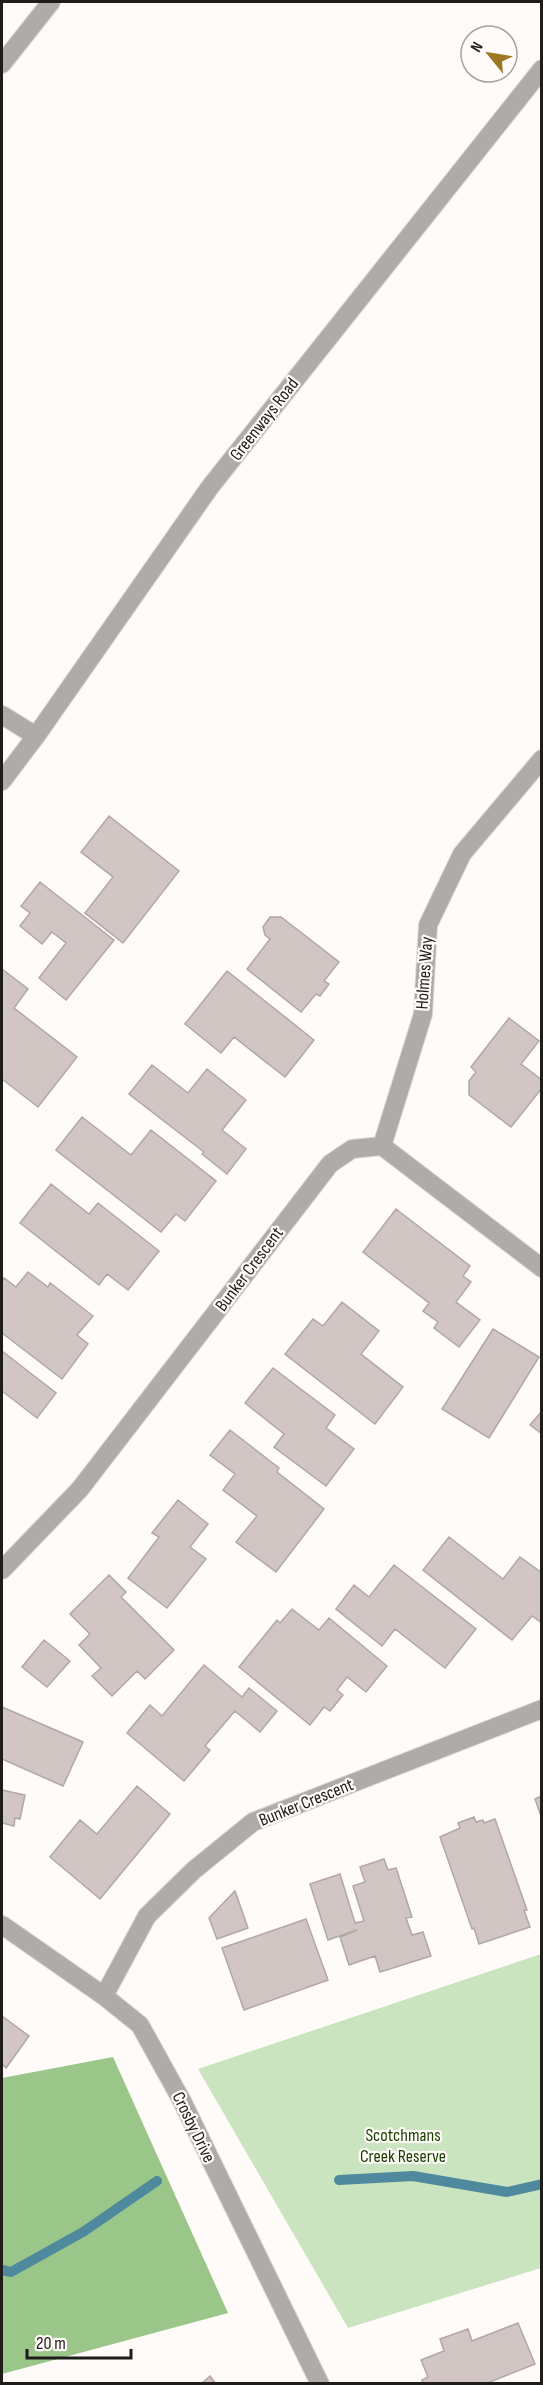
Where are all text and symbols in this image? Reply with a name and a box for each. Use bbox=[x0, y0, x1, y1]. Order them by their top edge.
north arrow bbox=[459, 24, 519, 84]
text: N bbox=[467, 39, 488, 56]
street label: Greenways Road bbox=[226, 374, 303, 465]
street label: Holmes Way bbox=[411, 936, 438, 1010]
street label: Bunker Crescent bbox=[211, 1223, 288, 1316]
street label: Bunker Crescent bbox=[256, 1774, 357, 1831]
street label: Crosby Drive bbox=[167, 2088, 220, 2166]
park label: Scotchmans Creek Reserve bbox=[360, 2125, 446, 2167]
scale bar bbox=[27, 2322, 130, 2360]
text: 20 m bbox=[36, 2333, 66, 2354]

